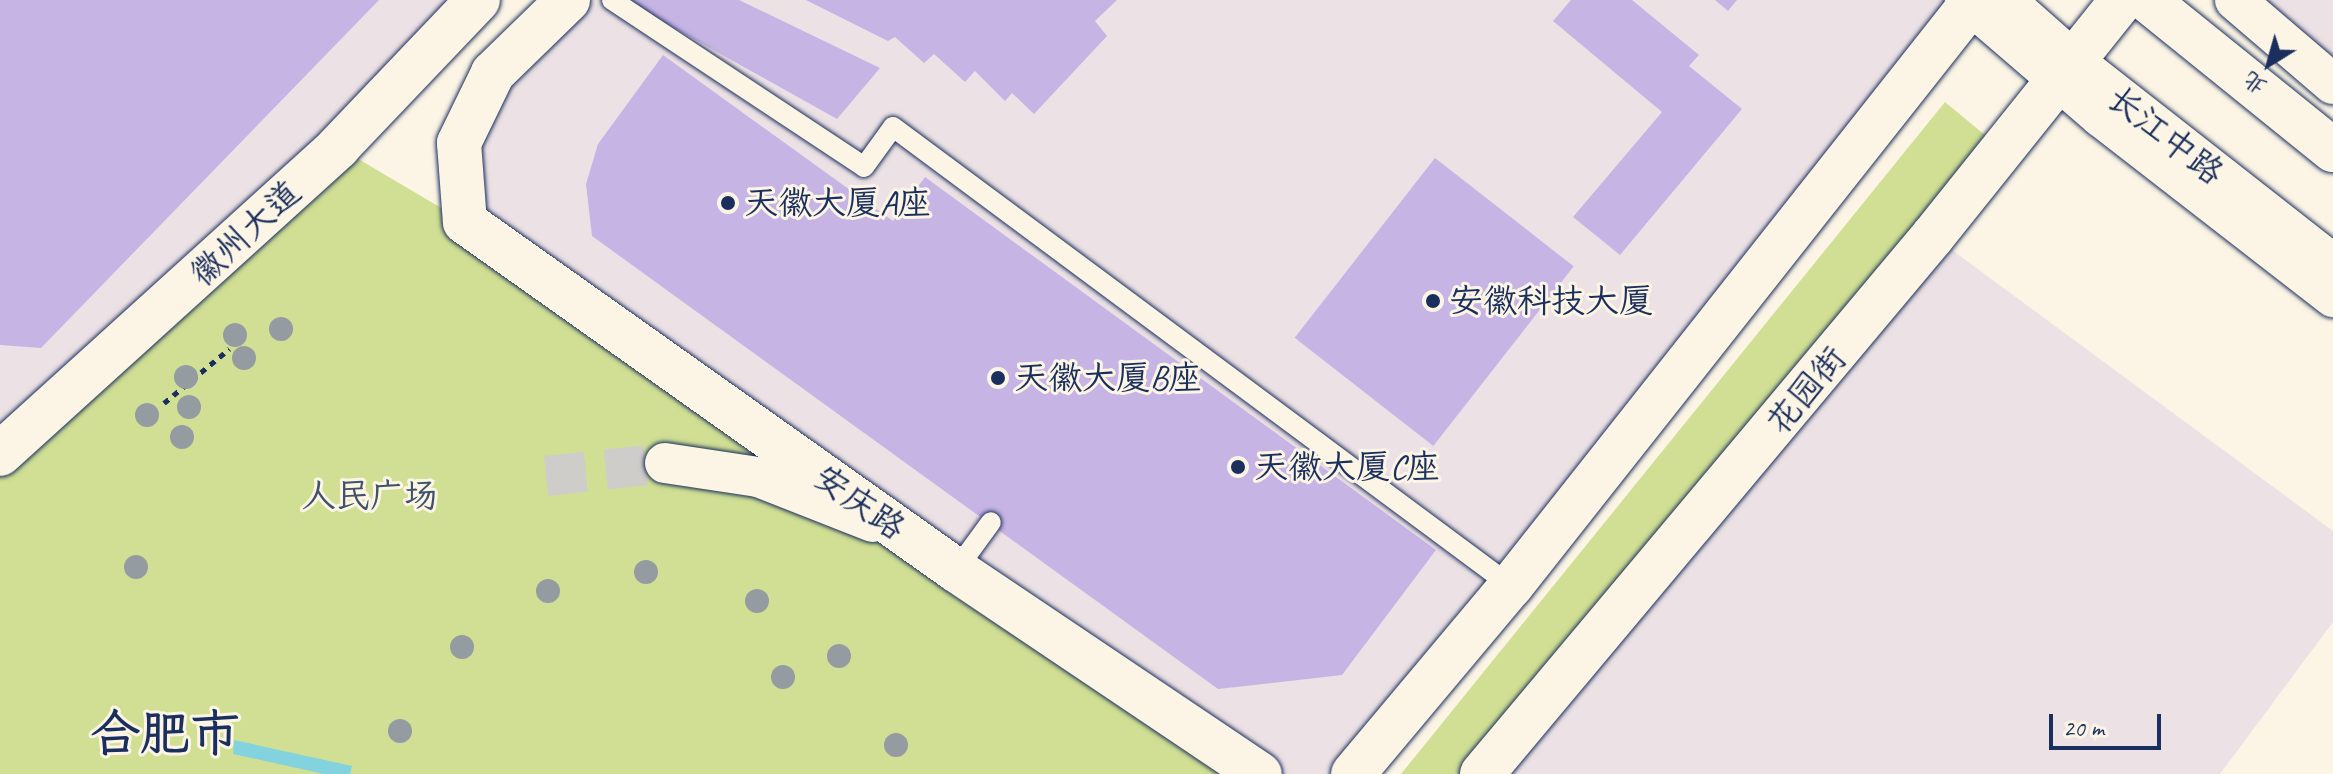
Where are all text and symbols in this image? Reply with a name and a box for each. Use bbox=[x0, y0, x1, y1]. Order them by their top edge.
north arrow bbox=[2229, 24, 2309, 104]
text: 北 bbox=[2237, 65, 2272, 101]
street label: 长江中路 bbox=[2100, 77, 2232, 193]
street label: 徽州大道 bbox=[181, 172, 309, 294]
place label: 天徽大厦A座 bbox=[744, 183, 931, 223]
marker: 天徽大厦A座 bbox=[719, 194, 737, 212]
place label: 安徽科技大厦 bbox=[1449, 281, 1653, 321]
marker: 安徽科技大厦 bbox=[1424, 292, 1442, 310]
street label: 花园街 bbox=[1758, 338, 1854, 442]
place label: 天徽大厦B座 bbox=[1014, 358, 1202, 398]
marker: 天徽大厦B座 bbox=[989, 369, 1007, 387]
place label: 天徽大厦C座 bbox=[1254, 447, 1440, 487]
street label: 安庆路 bbox=[807, 456, 913, 548]
marker: 天徽大厦C座 bbox=[1229, 458, 1247, 476]
park label: 人民广场 bbox=[302, 476, 438, 516]
scale bar bbox=[2053, 698, 2165, 748]
district label: 合肥市 bbox=[90, 704, 240, 764]
text: 20 m bbox=[2063, 713, 2104, 743]

